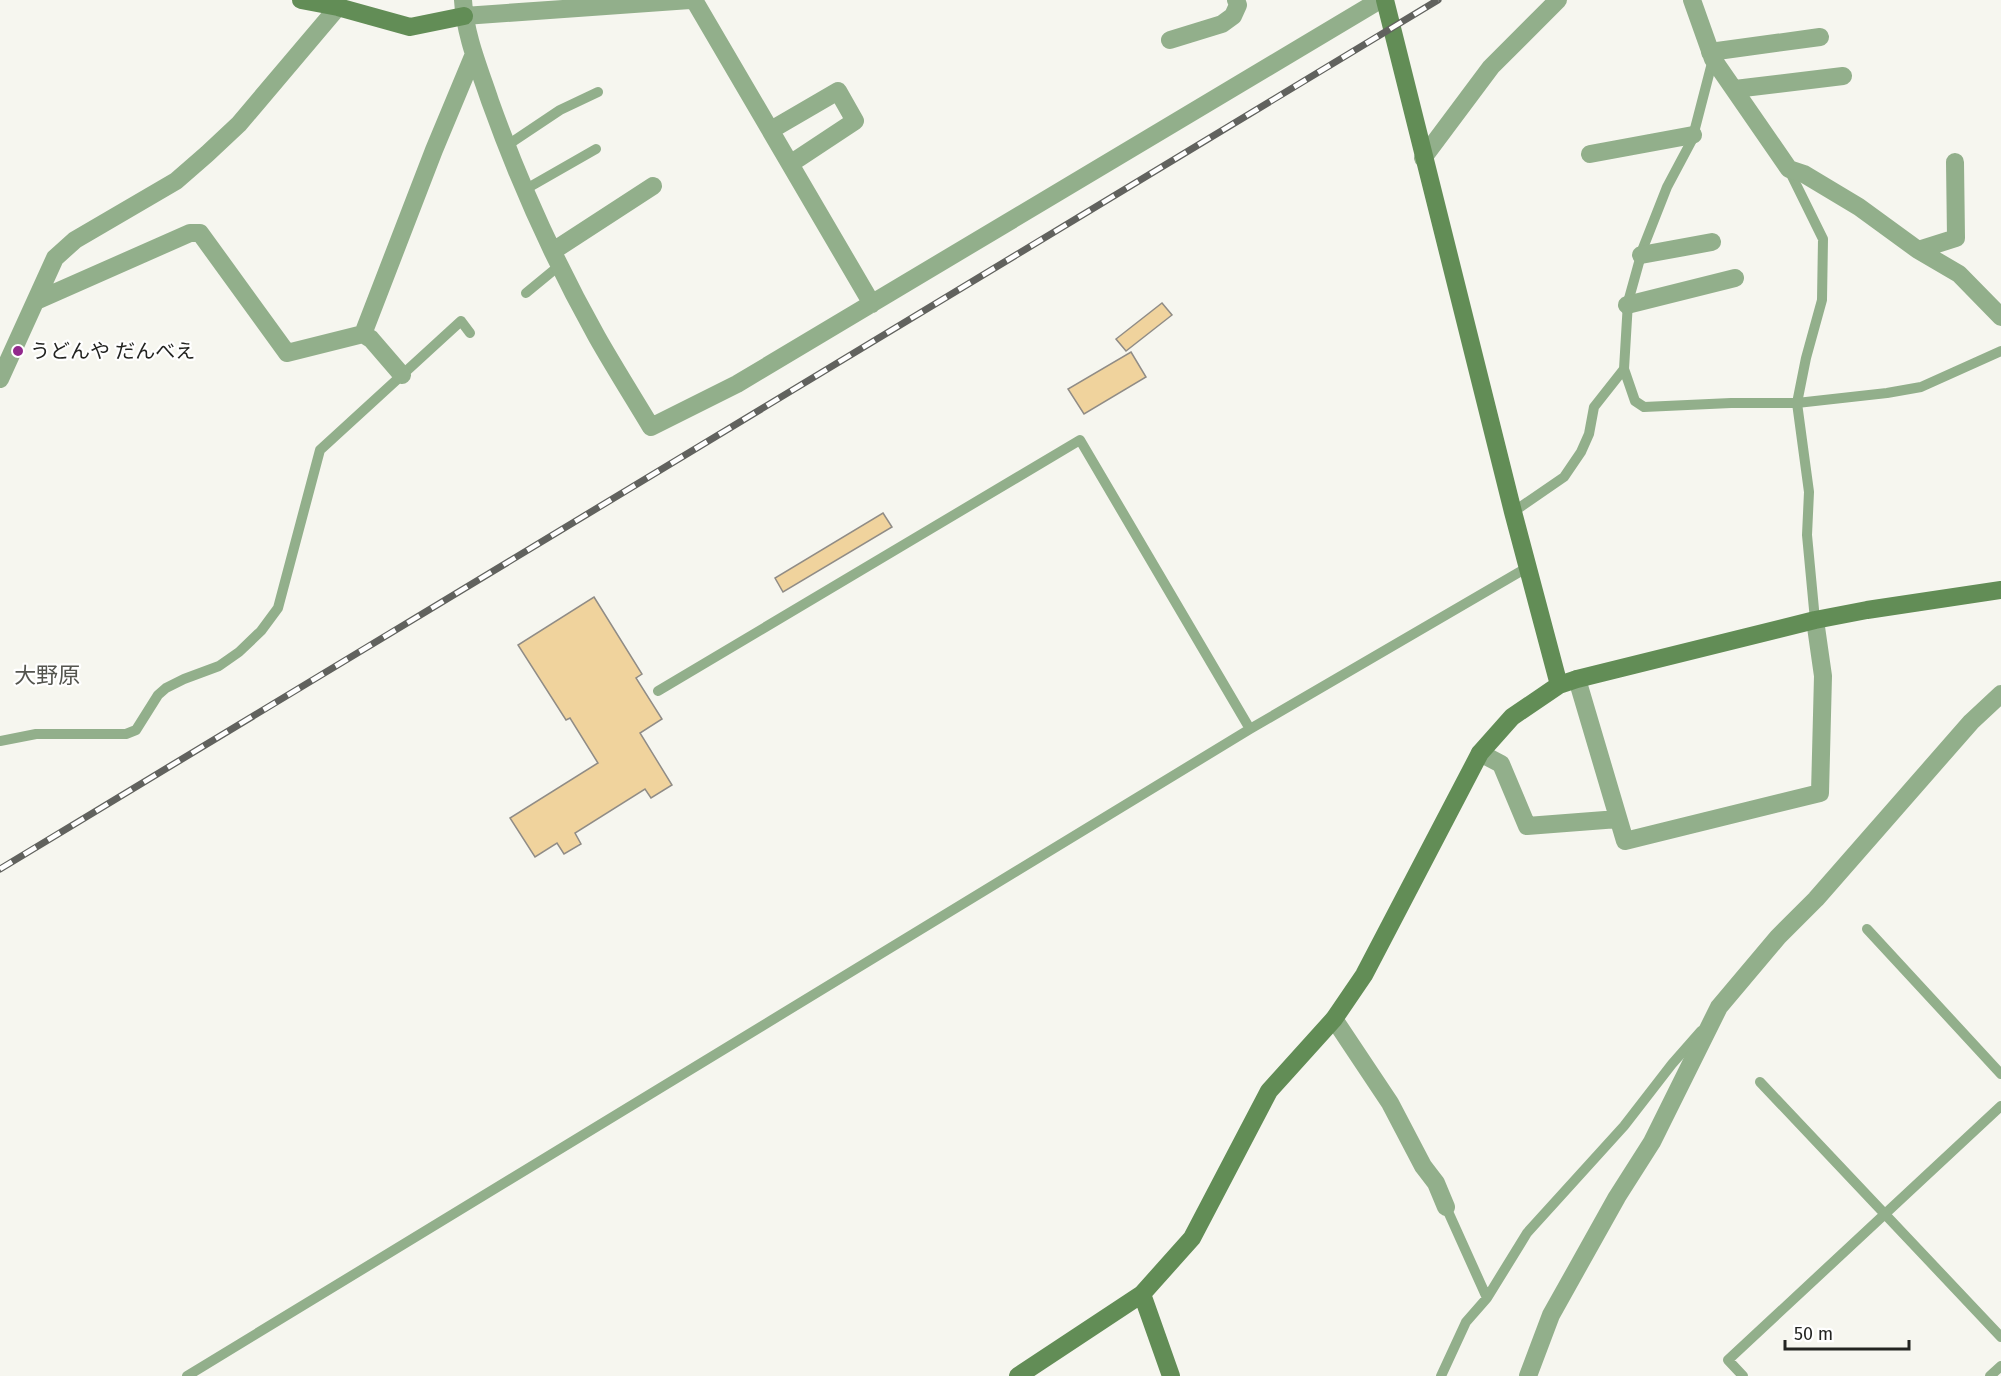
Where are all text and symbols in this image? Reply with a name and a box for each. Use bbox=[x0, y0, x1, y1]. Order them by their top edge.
place label: うどんや だんべえ bbox=[30, 339, 195, 363]
marker: うどんや だんべえ bbox=[11, 344, 25, 358]
district label: 大野原 bbox=[14, 662, 80, 689]
scale bar bbox=[1785, 1313, 1910, 1351]
text: 50 m bbox=[1794, 1323, 1833, 1345]

